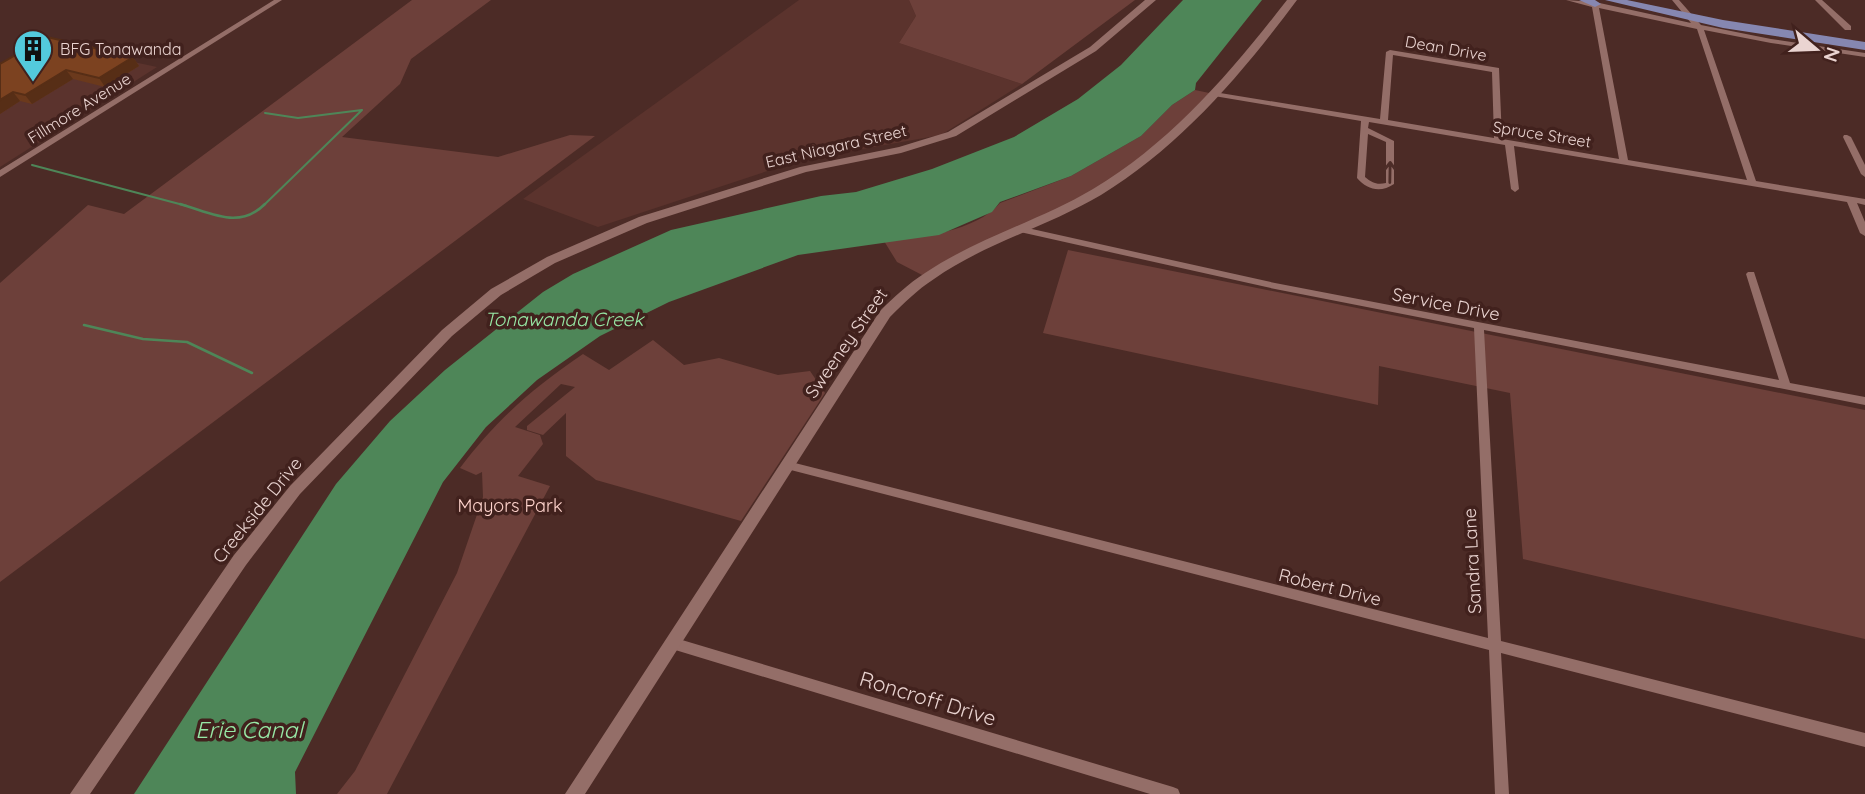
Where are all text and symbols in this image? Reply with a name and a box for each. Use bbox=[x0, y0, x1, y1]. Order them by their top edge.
north arrow bbox=[1781, 14, 1851, 84]
building icon: BFG Tonawanda bbox=[12, 28, 54, 83]
street label: Dean Drive bbox=[1404, 31, 1488, 65]
place label: BFG Tonawanda bbox=[60, 39, 182, 59]
text: N bbox=[1818, 44, 1846, 65]
street label: Fillmore Avenue bbox=[24, 68, 134, 148]
street label: Spruce Street bbox=[1491, 116, 1593, 152]
street label: East Niagara Street bbox=[763, 120, 909, 172]
one-way arrow bbox=[1383, 161, 1396, 184]
street label: Service Drive bbox=[1390, 282, 1502, 326]
street label: Sweeney Street bbox=[800, 284, 892, 402]
water label: Tonawanda Creek bbox=[484, 307, 645, 331]
street label: Creekside Drive bbox=[207, 452, 307, 568]
park label: Mayors Park bbox=[457, 494, 563, 517]
street label: Sandra Lane bbox=[1458, 508, 1486, 614]
street label: Robert Drive bbox=[1276, 563, 1384, 611]
street label: Roncroff Drive bbox=[857, 665, 999, 731]
water label: Erie Canal bbox=[195, 715, 305, 744]

